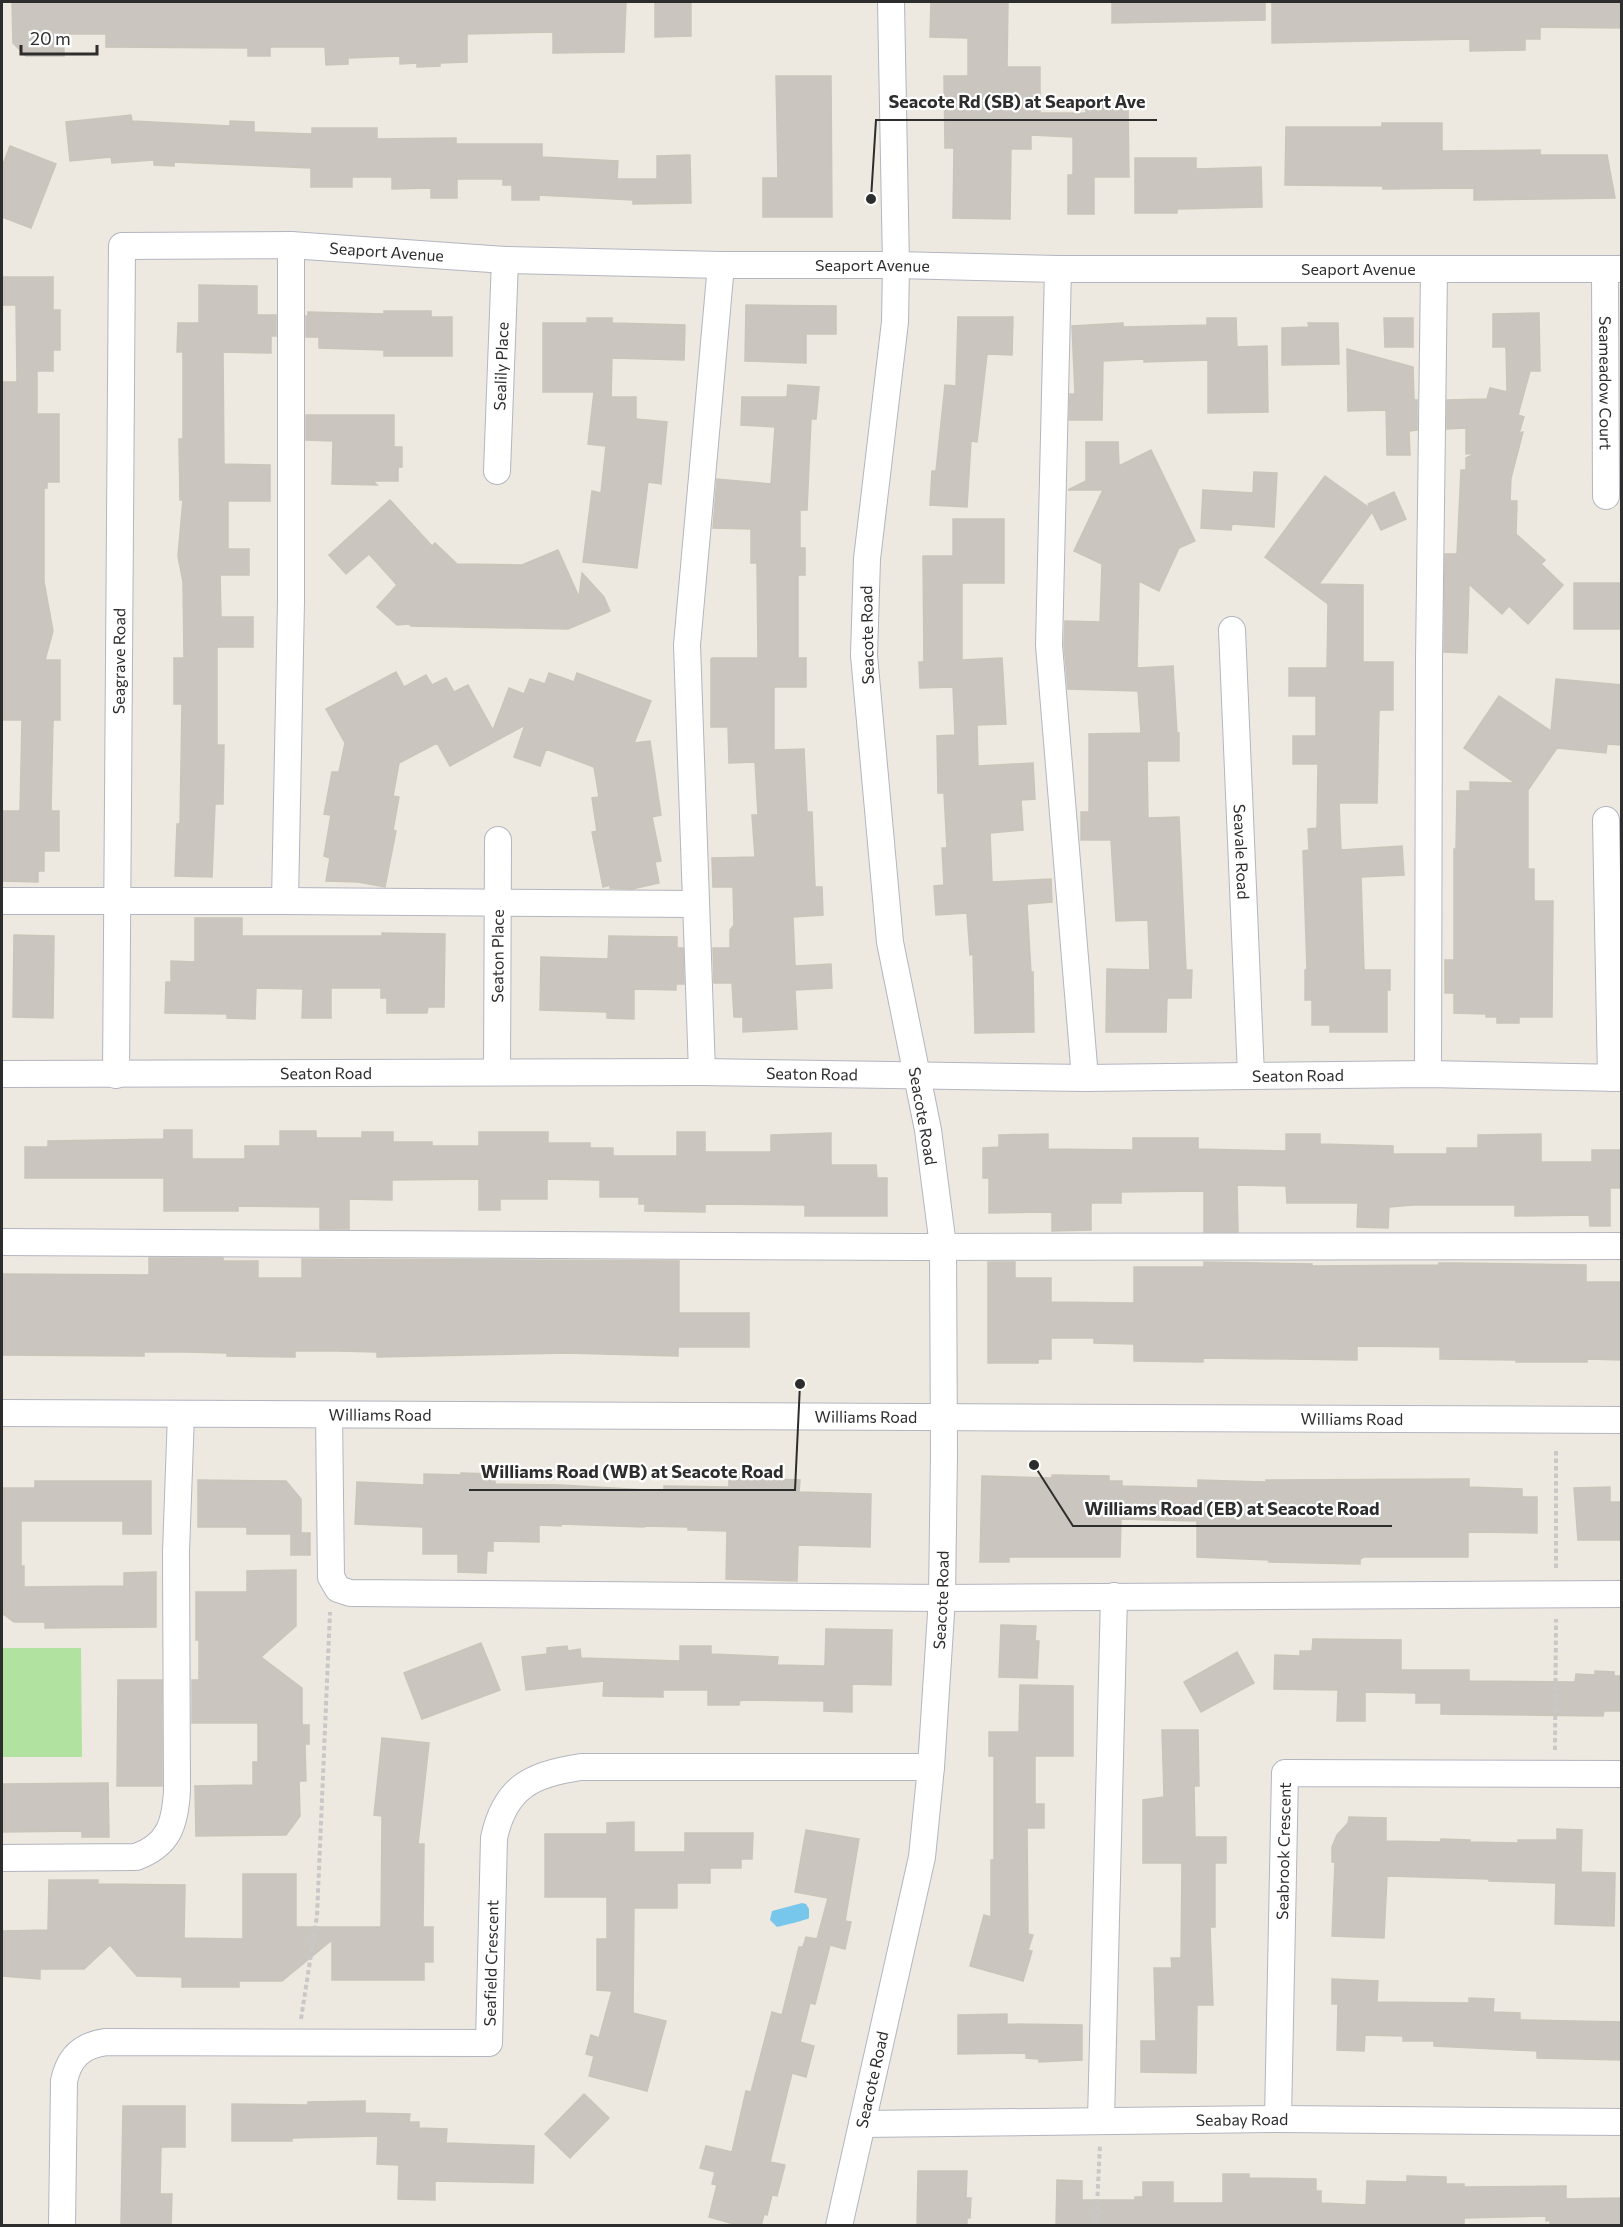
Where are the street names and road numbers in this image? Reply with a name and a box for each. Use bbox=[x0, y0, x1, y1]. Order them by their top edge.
street label: Seaport Avenue bbox=[329, 238, 445, 265]
street label: Seaport Avenue bbox=[815, 255, 930, 275]
street label: Seaport Avenue bbox=[1301, 259, 1416, 278]
street label: Seameadow Court bbox=[1596, 316, 1616, 450]
street label: Sealily Place bbox=[489, 321, 512, 411]
street label: Seacote Road bbox=[856, 585, 877, 685]
street label: Seagrave Road bbox=[109, 608, 128, 714]
street label: Seavale Road bbox=[1230, 804, 1253, 900]
street label: Seaton Place bbox=[487, 909, 507, 1003]
street label: Seaton Road bbox=[280, 1063, 372, 1082]
street label: Seaton Road bbox=[766, 1063, 858, 1083]
street label: Seaton Road bbox=[1252, 1065, 1344, 1085]
street label: Seacote Road bbox=[906, 1066, 941, 1166]
street label: Williams Road bbox=[329, 1404, 431, 1424]
street label: Williams Road bbox=[815, 1407, 917, 1426]
street label: Williams Road bbox=[1301, 1409, 1403, 1428]
street label: Seacote Road bbox=[929, 1550, 952, 1650]
street label: Seabrook Crescent bbox=[1272, 1782, 1294, 1920]
street label: Seafield Crescent bbox=[479, 1899, 501, 2027]
street label: Seacote Road bbox=[851, 2029, 892, 2130]
street label: Seabay Road bbox=[1196, 2109, 1288, 2129]

